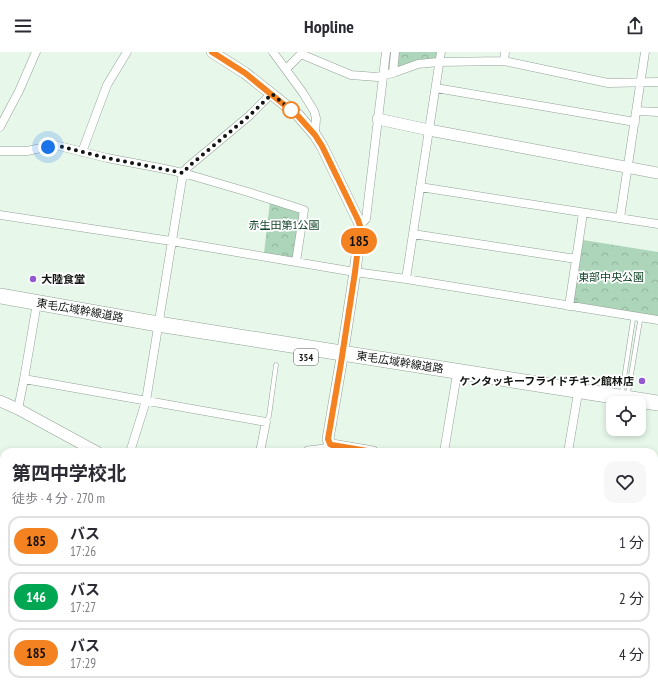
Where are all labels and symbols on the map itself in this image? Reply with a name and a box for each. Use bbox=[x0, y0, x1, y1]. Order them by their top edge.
unlabelled marker bbox=[282, 101, 300, 119]
your location bbox=[38, 137, 58, 157]
park label: 赤生田第1公園 bbox=[249, 218, 319, 232]
line badge: 185 bbox=[336, 228, 382, 254]
park label: 東部中央公園 bbox=[578, 270, 644, 284]
place label: 大陸食堂 bbox=[41, 272, 85, 286]
marker: 大陸食堂 bbox=[28, 274, 38, 284]
street label: 東毛広域幹線道路 bbox=[35, 295, 125, 325]
street label: 東毛広域幹線道路 bbox=[355, 348, 445, 376]
road number: 354 bbox=[294, 349, 318, 365]
place label: ケンタッキーフライドチキン館林店 bbox=[459, 374, 634, 388]
marker: ケンタッキーフライドチキン館林店 bbox=[637, 376, 647, 386]

